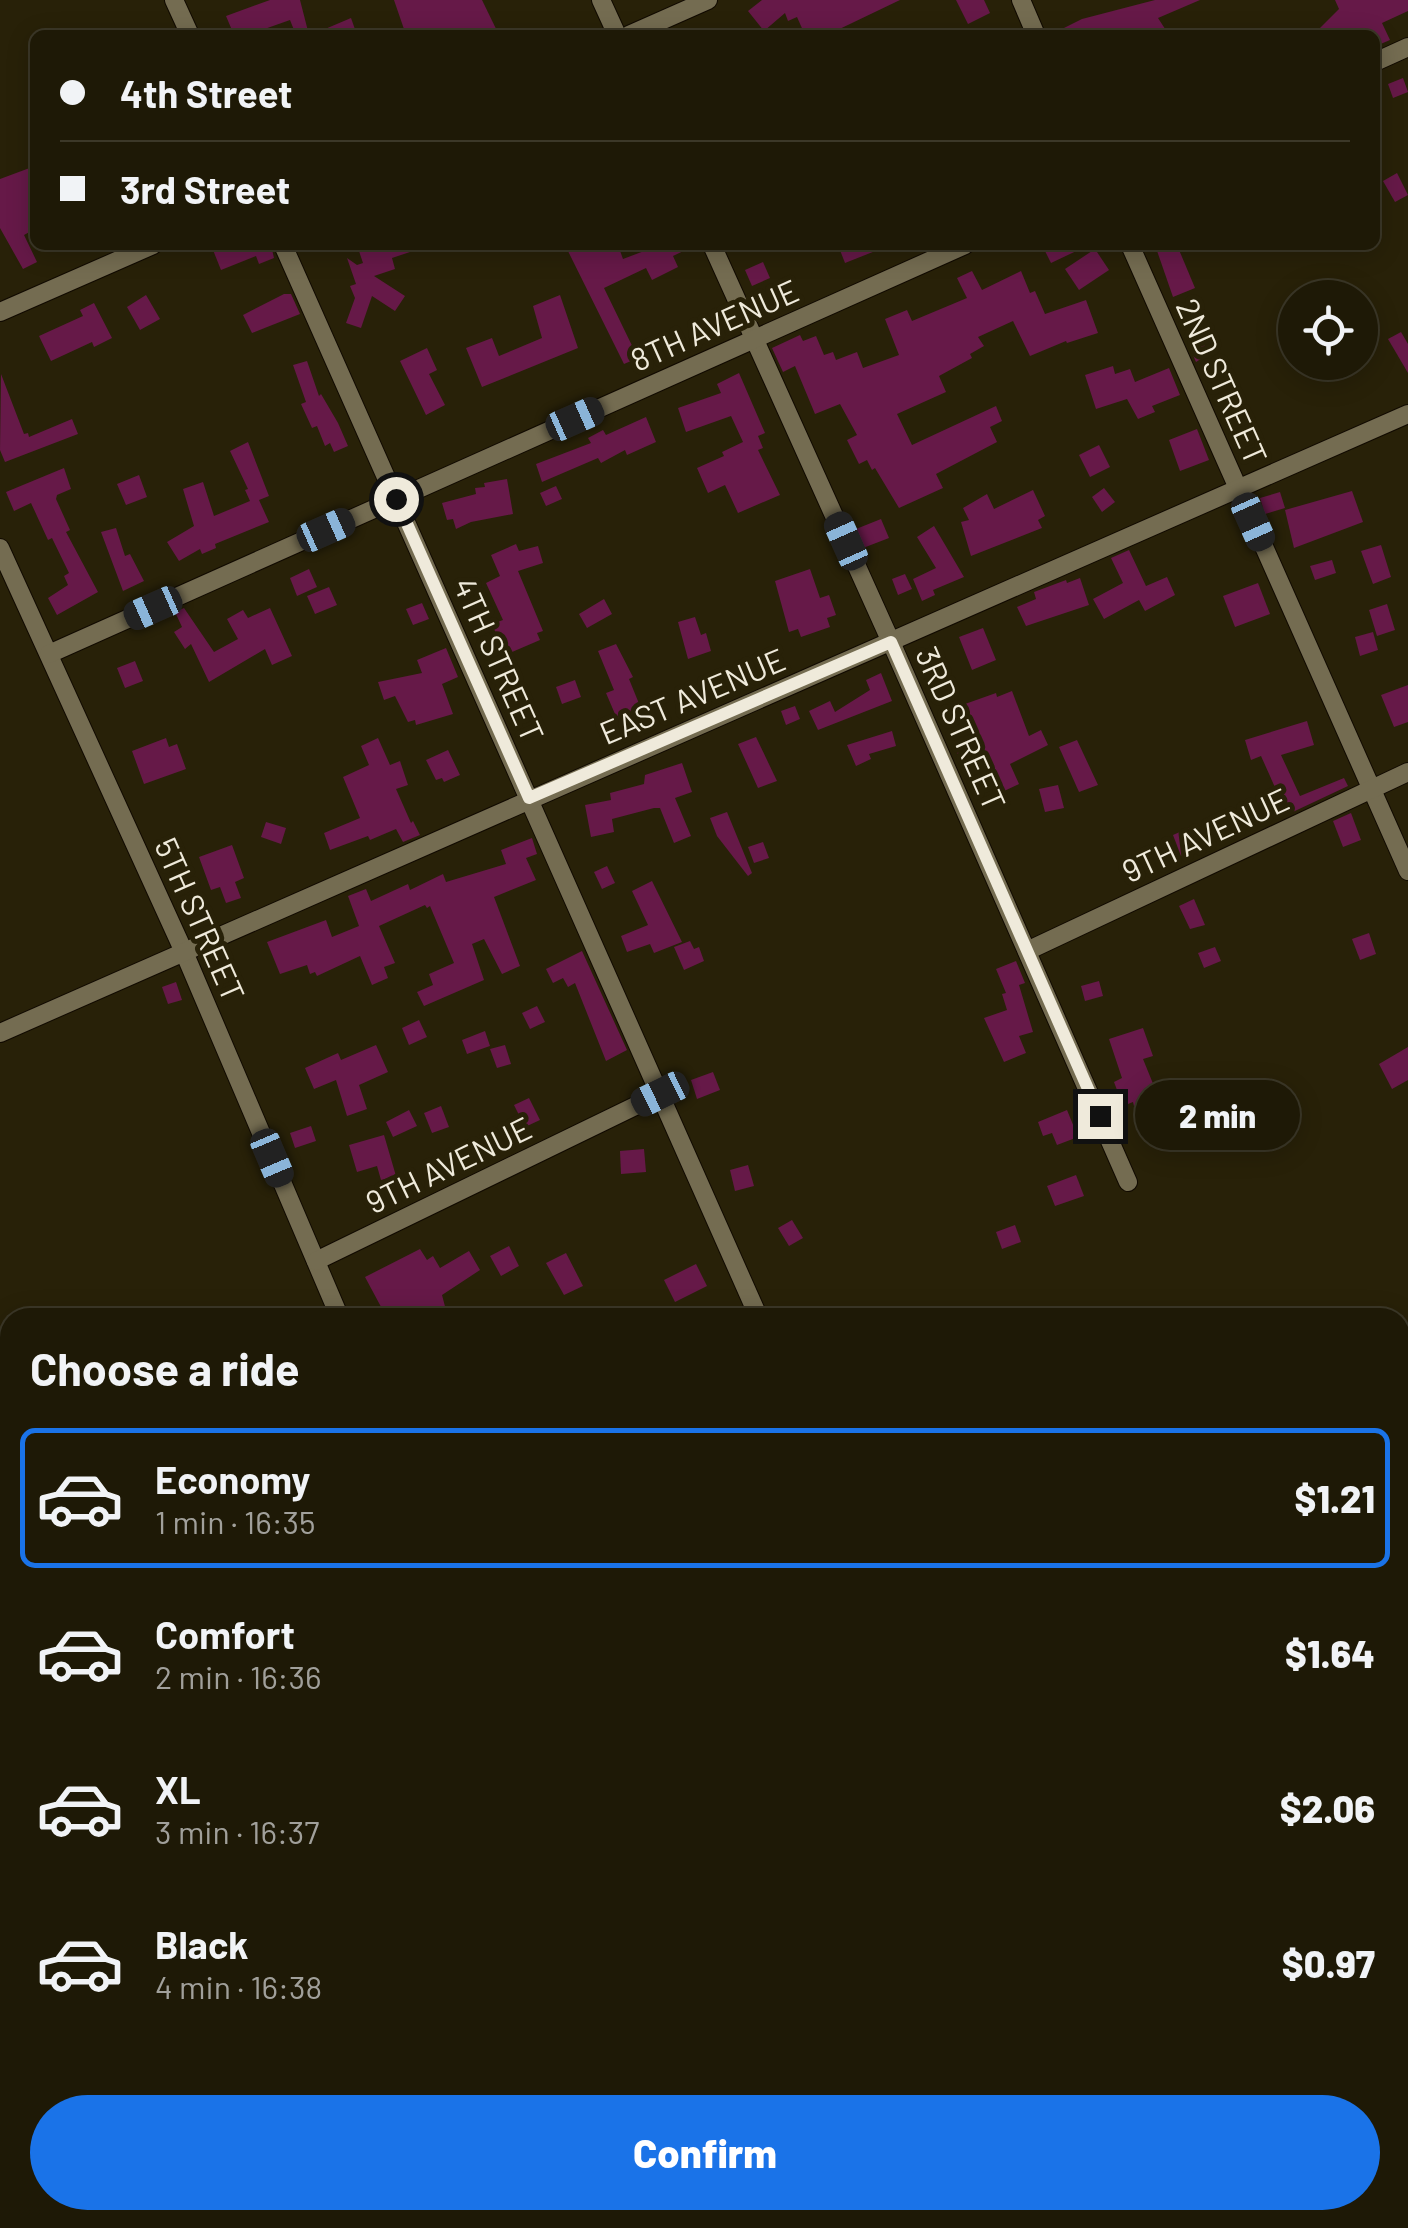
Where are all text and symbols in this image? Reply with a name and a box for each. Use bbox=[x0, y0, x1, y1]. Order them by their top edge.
text: 4th Street bbox=[120, 70, 292, 116]
text: 3rd Street bbox=[120, 166, 290, 212]
street label: 8TH AVENUE bbox=[624, 270, 804, 378]
map controls bbox=[1278, 280, 1378, 380]
button: locate bbox=[1278, 280, 1378, 380]
street label: 2ND STREET bbox=[1170, 292, 1276, 470]
car bbox=[541, 393, 609, 445]
route start bbox=[374, 477, 419, 522]
car bbox=[1227, 488, 1279, 556]
car bbox=[292, 504, 360, 556]
car bbox=[820, 507, 872, 575]
street label: 4TH STREET bbox=[447, 571, 553, 747]
car bbox=[119, 582, 187, 634]
street label: EAST AVENUE bbox=[594, 639, 790, 751]
street label: 3RD STREET bbox=[909, 640, 1015, 816]
street label: 9TH AVENUE bbox=[1116, 779, 1294, 889]
street label: 5TH STREET bbox=[148, 831, 254, 1007]
car bbox=[626, 1067, 694, 1121]
callout: 2 min bbox=[1135, 1081, 1300, 1151]
route end bbox=[1078, 1094, 1123, 1139]
text: 2 min bbox=[1179, 1096, 1256, 1134]
street label: 9TH AVENUE bbox=[359, 1108, 537, 1220]
car bbox=[246, 1125, 298, 1191]
text: Choose a ride bbox=[30, 1341, 300, 1395]
icon: car bbox=[35, 1453, 125, 1543]
text: Economy bbox=[155, 1456, 310, 1502]
text: $1.21 bbox=[1295, 1475, 1375, 1521]
text: 1 min · 16:35 bbox=[155, 1502, 315, 1540]
icon: car bbox=[35, 1608, 125, 1698]
text: Comfort bbox=[155, 1611, 295, 1657]
text: $1.64 bbox=[1285, 1630, 1375, 1676]
text: 2 min · 16:36 bbox=[155, 1657, 321, 1695]
icon: car bbox=[35, 1763, 125, 1853]
text: XL bbox=[155, 1766, 201, 1812]
text: $2.06 bbox=[1280, 1785, 1375, 1831]
text: 3 min · 16:37 bbox=[155, 1812, 319, 1850]
icon: car bbox=[35, 1918, 125, 2008]
text: Black bbox=[155, 1921, 249, 1967]
text: $0.97 bbox=[1282, 1940, 1375, 1986]
text: 4 min · 16:38 bbox=[155, 1967, 322, 2005]
button: Confirm bbox=[30, 2095, 1380, 2210]

